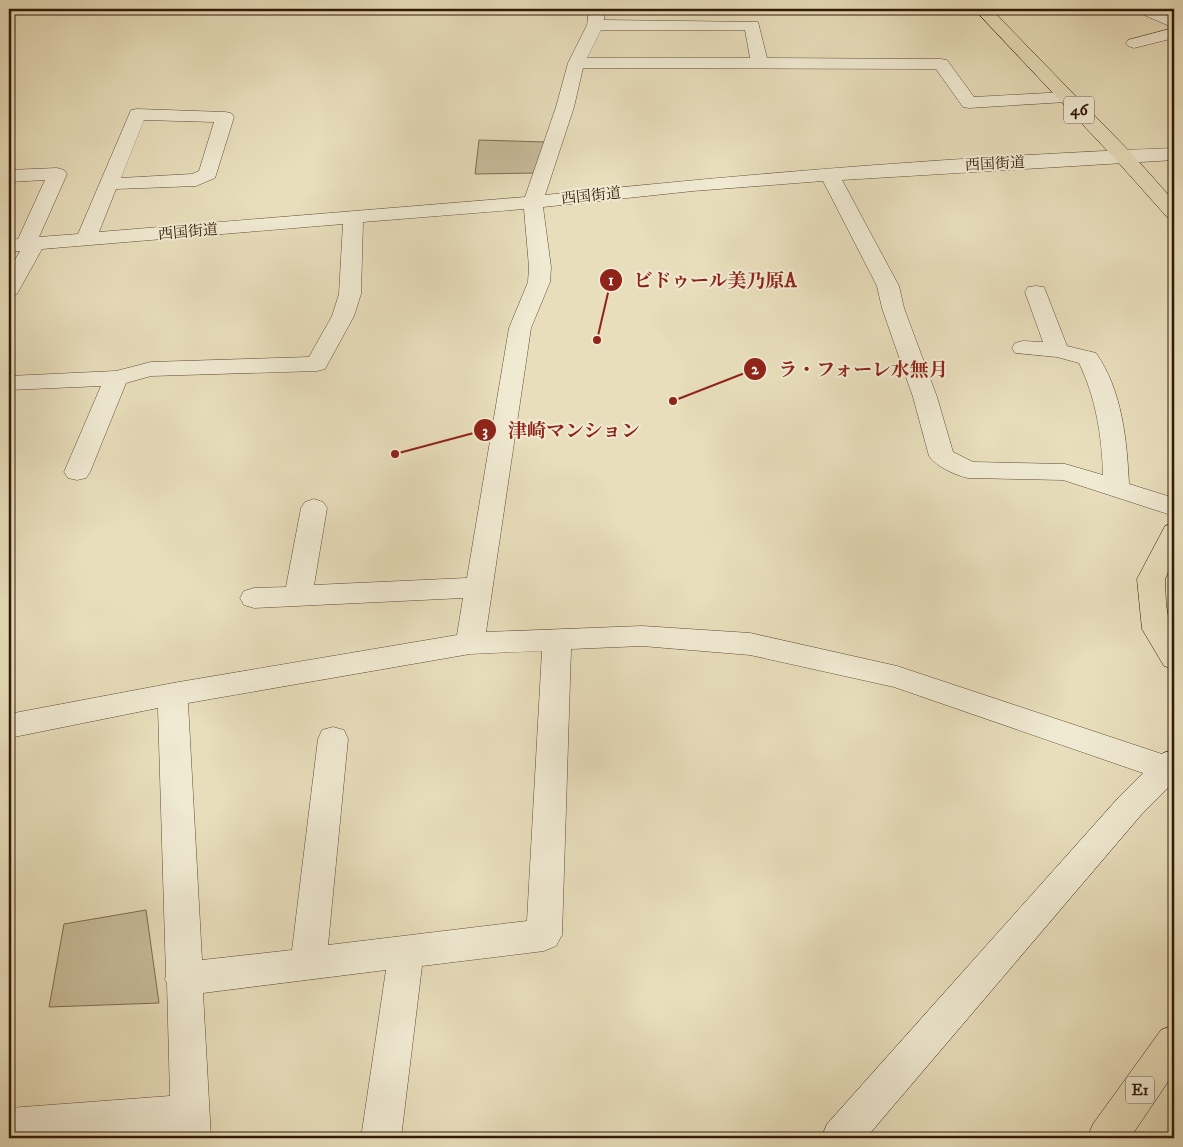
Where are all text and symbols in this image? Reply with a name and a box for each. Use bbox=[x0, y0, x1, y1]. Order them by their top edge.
road number: 46 bbox=[1064, 96, 1094, 124]
street label: 西国街道 bbox=[965, 153, 1025, 175]
street label: 西国街道 bbox=[560, 183, 622, 209]
street label: 西国街道 bbox=[157, 220, 219, 244]
callout: ビドゥール美乃原A bbox=[598, 263, 808, 297]
text: ビドゥール美乃原A bbox=[633, 270, 798, 293]
text: 1 bbox=[608, 271, 614, 290]
callout: ラ・フォーレ水無月 bbox=[743, 352, 959, 386]
text: ラ・フォーレ水無月 bbox=[778, 359, 948, 382]
text: 2 bbox=[751, 360, 759, 379]
callout: 津崎マンション bbox=[472, 413, 650, 447]
text: 津崎マンション bbox=[508, 420, 640, 443]
text: 3 bbox=[482, 422, 488, 441]
road number: E1 bbox=[1126, 1076, 1154, 1104]

